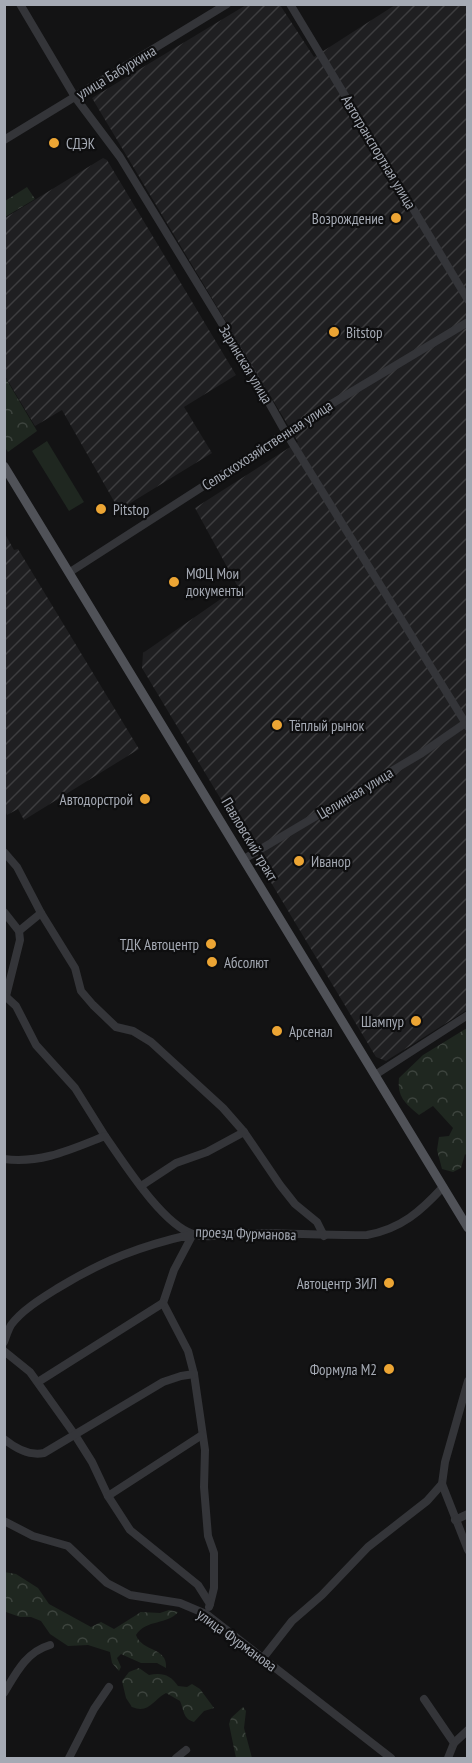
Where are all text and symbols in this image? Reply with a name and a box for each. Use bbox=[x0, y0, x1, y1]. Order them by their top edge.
street label: улица Бабуркина bbox=[73, 41, 159, 103]
street label: Автотранспортная улица bbox=[338, 92, 420, 212]
place label: СДЭК bbox=[66, 134, 96, 153]
marker: СДЭК bbox=[47, 136, 61, 150]
place label: Возрождение bbox=[312, 209, 384, 228]
marker: Возрождение bbox=[389, 211, 403, 225]
street label: Заринская улица bbox=[215, 321, 277, 407]
place label: Bitstop bbox=[346, 323, 383, 342]
marker: Bitstop bbox=[327, 325, 341, 339]
street label: Сельскохозяйственная улица bbox=[198, 396, 336, 494]
place label: Pitstop bbox=[113, 500, 149, 519]
marker: Pitstop bbox=[94, 502, 108, 516]
place label: МФЦ Мои документы bbox=[186, 564, 244, 600]
marker: МФЦ Мои документы bbox=[167, 575, 181, 589]
place label: Тёплый рынок bbox=[289, 716, 365, 735]
marker: Тёплый рынок bbox=[270, 718, 284, 732]
street label: Целинная улица bbox=[314, 763, 396, 823]
place label: Автодорстрой bbox=[60, 790, 133, 809]
marker: Автодорстрой bbox=[138, 792, 152, 806]
street label: Павловский тракт bbox=[218, 794, 282, 884]
place label: Иванор bbox=[311, 852, 351, 871]
marker: Иванор bbox=[292, 854, 306, 868]
place label: ТДК Автоцентр bbox=[120, 935, 199, 954]
marker: ТДК Автоцентр bbox=[204, 937, 218, 951]
place label: Абсолют bbox=[224, 953, 269, 972]
marker: Абсолют bbox=[205, 955, 219, 969]
place label: Шампур bbox=[361, 1012, 404, 1031]
marker: Шампур bbox=[409, 1014, 423, 1028]
place label: Арсенал bbox=[289, 1022, 333, 1041]
marker: Арсенал bbox=[270, 1024, 284, 1038]
street label: проезд Фурманова bbox=[195, 1222, 297, 1244]
place label: Автоцентр ЗИЛ bbox=[297, 1274, 377, 1293]
marker: Автоцентр ЗИЛ bbox=[382, 1276, 396, 1290]
place label: Формула М2 bbox=[310, 1360, 377, 1379]
marker: Формула М2 bbox=[382, 1362, 396, 1376]
street label: улица Фурманова bbox=[193, 1605, 281, 1675]

